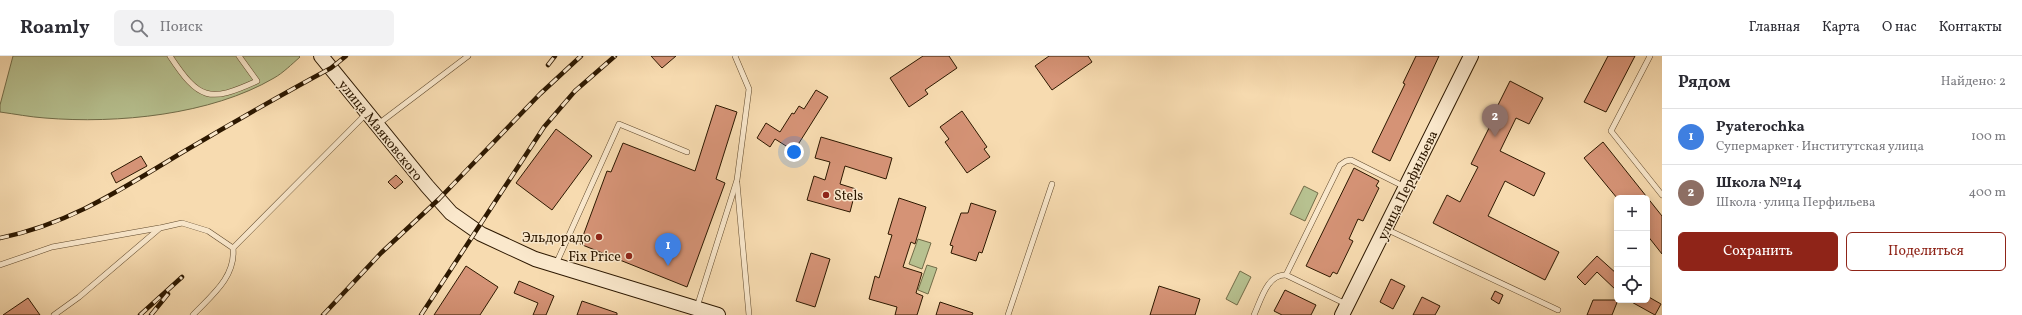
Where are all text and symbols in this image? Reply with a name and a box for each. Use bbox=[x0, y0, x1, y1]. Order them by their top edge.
search box bbox=[114, 10, 394, 46]
text: Roamly bbox=[20, 15, 90, 41]
icon: search bbox=[128, 17, 150, 39]
text: Поиск bbox=[160, 17, 203, 38]
text: Главная bbox=[1749, 18, 1800, 37]
text: Карта bbox=[1822, 18, 1860, 37]
text: О нас bbox=[1882, 18, 1917, 37]
text: Контакты bbox=[1939, 18, 2002, 37]
text: Рядом bbox=[1678, 71, 1731, 94]
text: Найдено: 2 bbox=[1941, 73, 2006, 91]
street label: улица Маяковского bbox=[333, 76, 427, 186]
pin: 2 bbox=[1482, 104, 1508, 137]
text: Pyaterochka bbox=[1716, 117, 1805, 138]
street label: улица Перфильева bbox=[1373, 127, 1443, 244]
text: 1 bbox=[1688, 128, 1694, 146]
text: 100 m bbox=[1971, 128, 2006, 146]
text: Супермаркет · Институтская улица bbox=[1716, 138, 1924, 156]
your location bbox=[784, 142, 804, 162]
text: Школа №14 bbox=[1716, 173, 1802, 194]
text: 2 bbox=[1688, 184, 1694, 202]
text: 400 m bbox=[1969, 184, 2006, 202]
place label: Stels bbox=[834, 187, 863, 206]
marker: Stels bbox=[821, 190, 831, 200]
text: Школа · улица Перфильева bbox=[1716, 194, 1875, 212]
map controls bbox=[1614, 195, 1650, 303]
button: + bbox=[1614, 195, 1650, 231]
place label: Эльдорадо bbox=[522, 229, 591, 248]
button: − bbox=[1614, 231, 1650, 267]
marker: Эльдорадо bbox=[594, 232, 604, 242]
button: Сохранить bbox=[1678, 232, 1838, 271]
button: Поделиться bbox=[1846, 232, 2006, 271]
pin: 1 bbox=[655, 233, 681, 266]
place label: Fix Price bbox=[568, 248, 621, 267]
marker: Fix Price bbox=[624, 251, 634, 261]
button: locate bbox=[1614, 267, 1650, 303]

